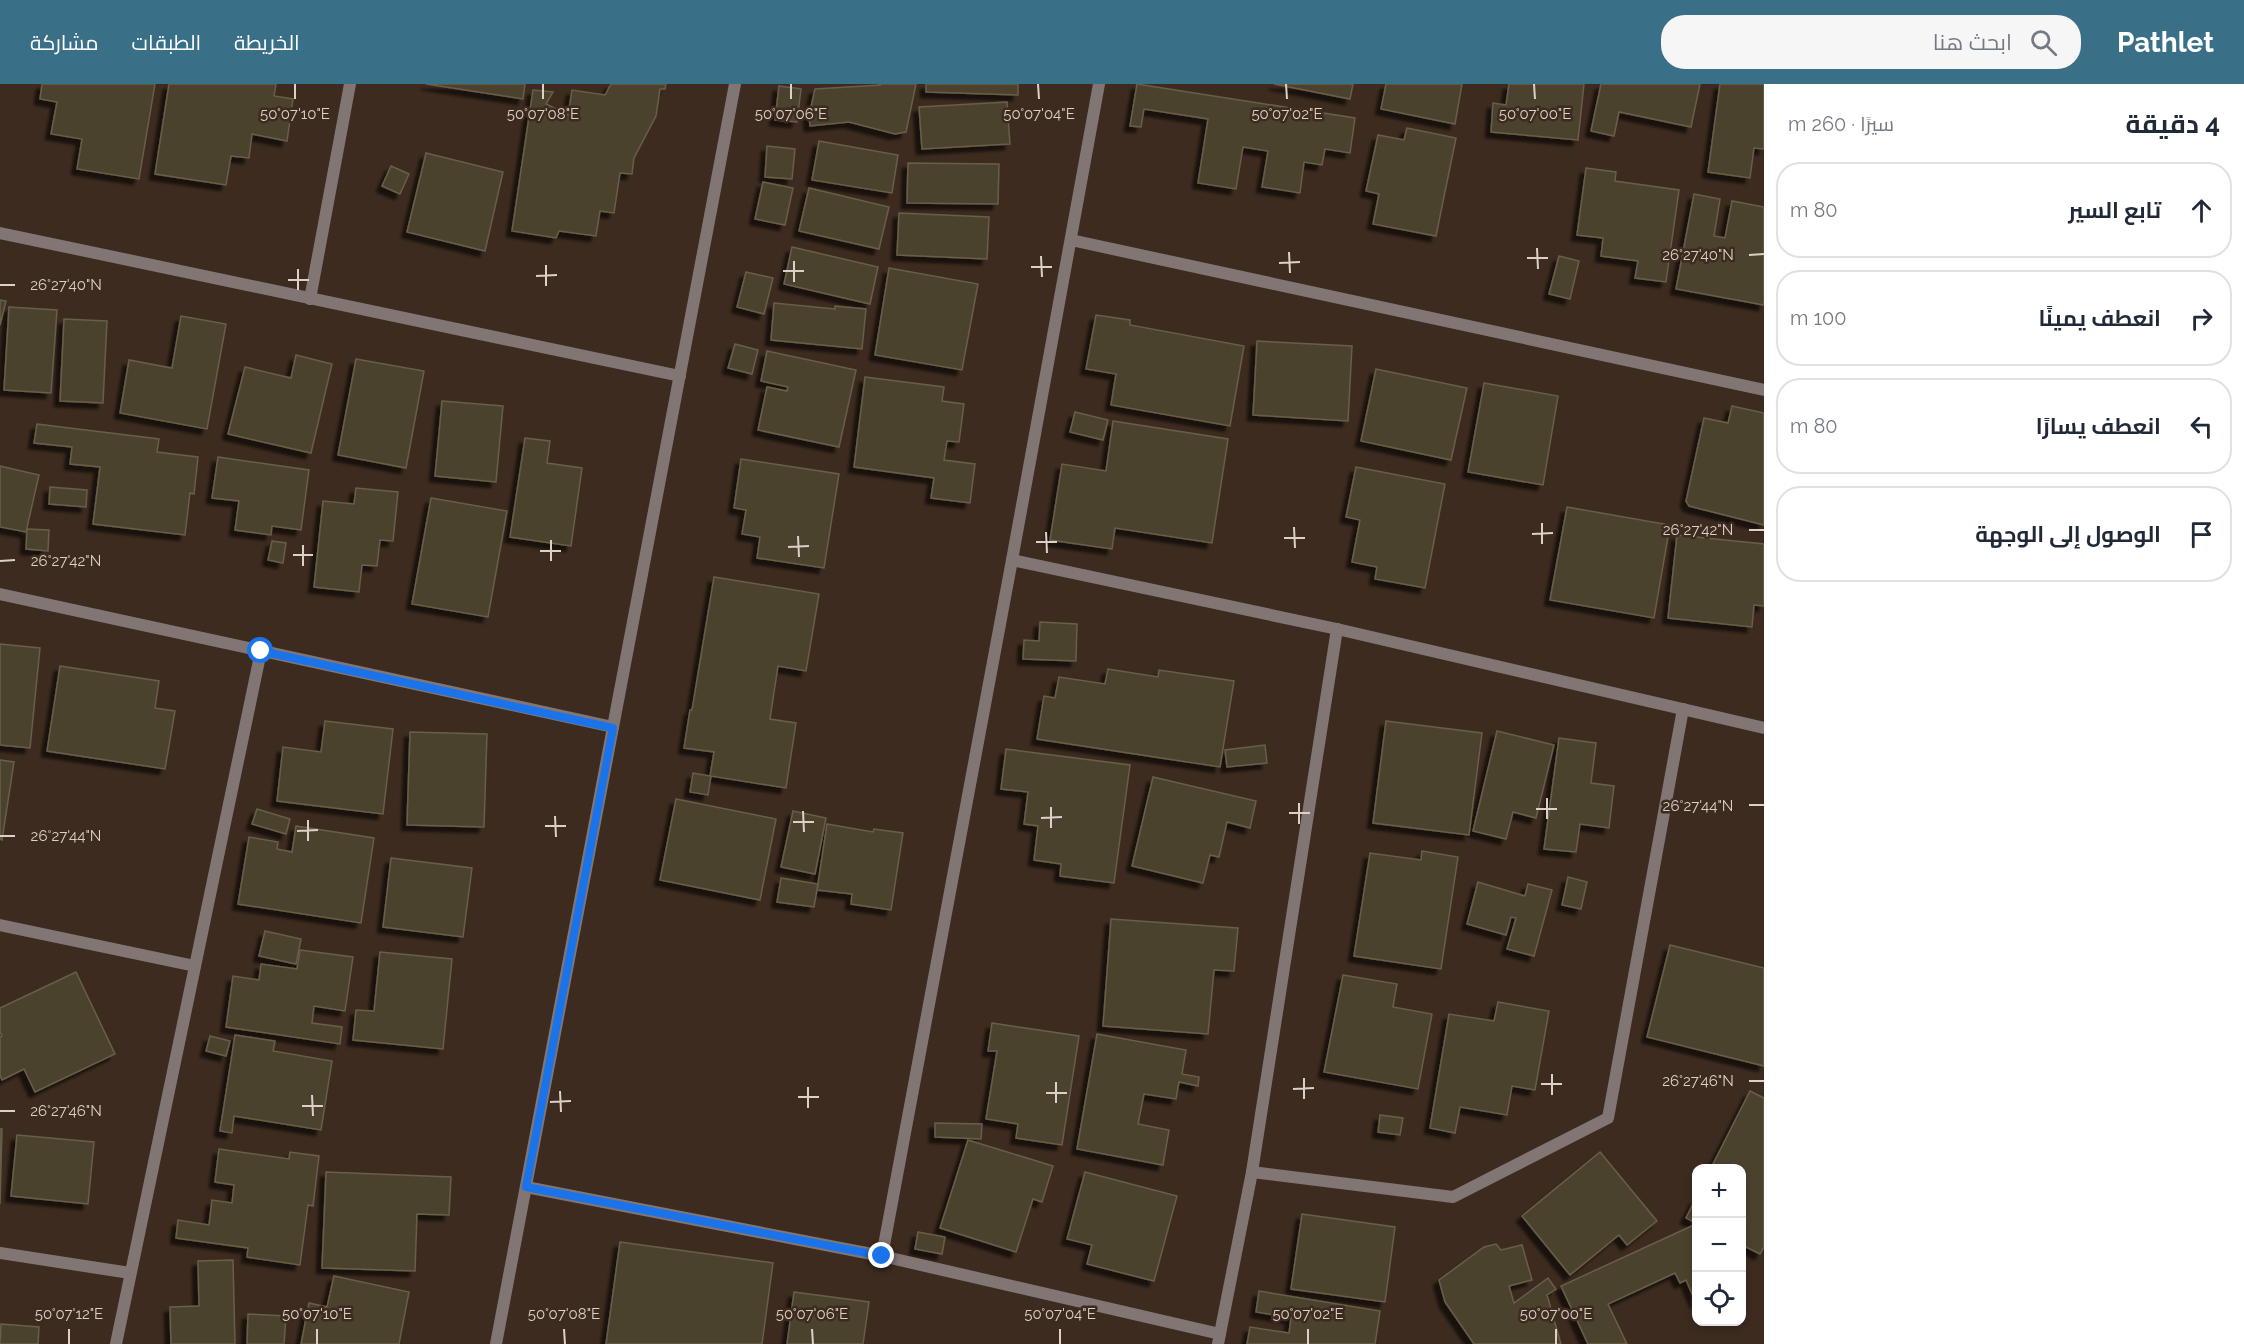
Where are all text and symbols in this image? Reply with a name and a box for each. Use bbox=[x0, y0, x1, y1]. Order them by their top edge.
search box bbox=[1661, 15, 2081, 69]
icon: search bbox=[2027, 26, 2060, 59]
text: Pathlet bbox=[2117, 26, 2214, 59]
text: ابحث هنا bbox=[1933, 29, 2012, 55]
text: مشاركة bbox=[30, 30, 99, 55]
text: الطبقات bbox=[132, 30, 201, 55]
text: الخريطة bbox=[234, 30, 300, 55]
text: 50°07'10"E bbox=[260, 105, 330, 123]
text: 50°07'08"E bbox=[507, 105, 579, 123]
text: 50°07'06"E bbox=[755, 105, 827, 123]
text: 50°07'04"E bbox=[1003, 105, 1075, 123]
text: 50°07'02"E bbox=[1251, 105, 1323, 123]
text: 50°07'00"E bbox=[1499, 105, 1571, 123]
text: 4 دقيقة bbox=[2125, 109, 2220, 139]
text: سيرًا · 260 m bbox=[1788, 112, 1894, 136]
icon: ahead bbox=[2185, 194, 2218, 227]
text: تابع السير bbox=[2068, 197, 2161, 223]
text: 80 m bbox=[1790, 198, 1838, 222]
text: 26°27'40"N bbox=[1662, 246, 1734, 264]
text: 26°27'40"N bbox=[30, 276, 102, 294]
icon: right bbox=[2185, 302, 2218, 335]
text: انعطف يمينًا bbox=[2038, 305, 2161, 331]
text: 100 m bbox=[1790, 306, 1847, 330]
icon: left bbox=[2185, 410, 2218, 443]
text: انعطف يسارًا bbox=[2036, 413, 2161, 439]
text: 80 m bbox=[1790, 414, 1838, 438]
icon: arrive bbox=[2185, 518, 2218, 551]
text: 26°27'42"N bbox=[1663, 521, 1733, 539]
text: الوصول إلى الوجهة bbox=[1975, 521, 2161, 547]
text: 26°27'42"N bbox=[31, 552, 101, 570]
route start bbox=[247, 637, 273, 663]
text: 26°27'44"N bbox=[1663, 797, 1733, 815]
text: 26°27'44"N bbox=[31, 827, 101, 845]
text: 26°27'46"N bbox=[1662, 1072, 1734, 1090]
text: 26°27'46"N bbox=[30, 1102, 102, 1120]
map controls bbox=[1692, 1164, 1746, 1326]
button: + bbox=[1692, 1164, 1746, 1218]
button: − bbox=[1692, 1218, 1746, 1272]
route end bbox=[868, 1242, 894, 1268]
button: locate bbox=[1692, 1272, 1746, 1326]
text: 50°07'12"E bbox=[35, 1305, 103, 1323]
text: 50°07'10"E bbox=[282, 1305, 352, 1323]
text: 50°07'08"E bbox=[528, 1305, 600, 1323]
text: 50°07'06"E bbox=[776, 1305, 848, 1323]
text: 50°07'04"E bbox=[1024, 1305, 1096, 1323]
text: 50°07'02"E bbox=[1272, 1305, 1344, 1323]
text: 50°07'00"E bbox=[1520, 1305, 1592, 1323]

